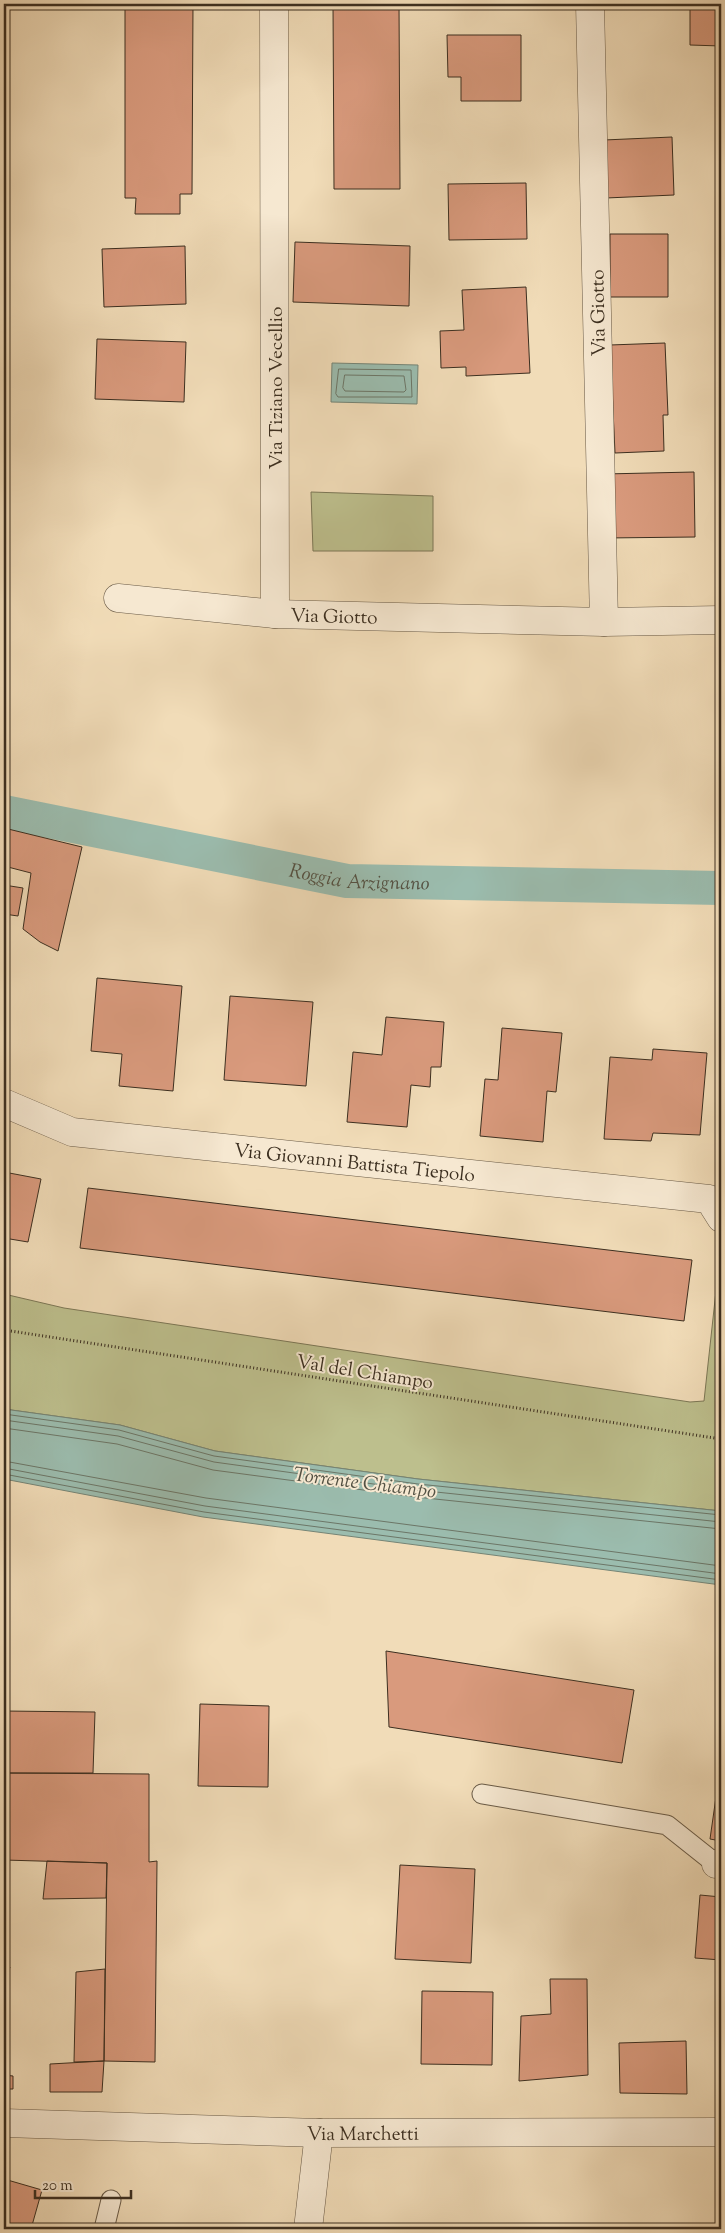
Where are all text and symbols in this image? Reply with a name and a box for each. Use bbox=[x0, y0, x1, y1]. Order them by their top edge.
street label: Via Giotto bbox=[585, 269, 614, 357]
street label: Via Tiziano Vecellio bbox=[264, 306, 291, 470]
street label: Via Giotto bbox=[290, 603, 378, 632]
water label: Roggia Arzignano bbox=[286, 858, 430, 900]
street label: Via Giovanni Battista Tiepolo bbox=[232, 1138, 476, 1190]
street label: Val del Chiampo bbox=[294, 1349, 435, 1398]
water label: Torrente Chiampo bbox=[292, 1461, 438, 1508]
street label: Via Marchetti bbox=[306, 2122, 419, 2149]
scale bar bbox=[35, 2168, 131, 2200]
text: 20 m bbox=[42, 2176, 73, 2197]

